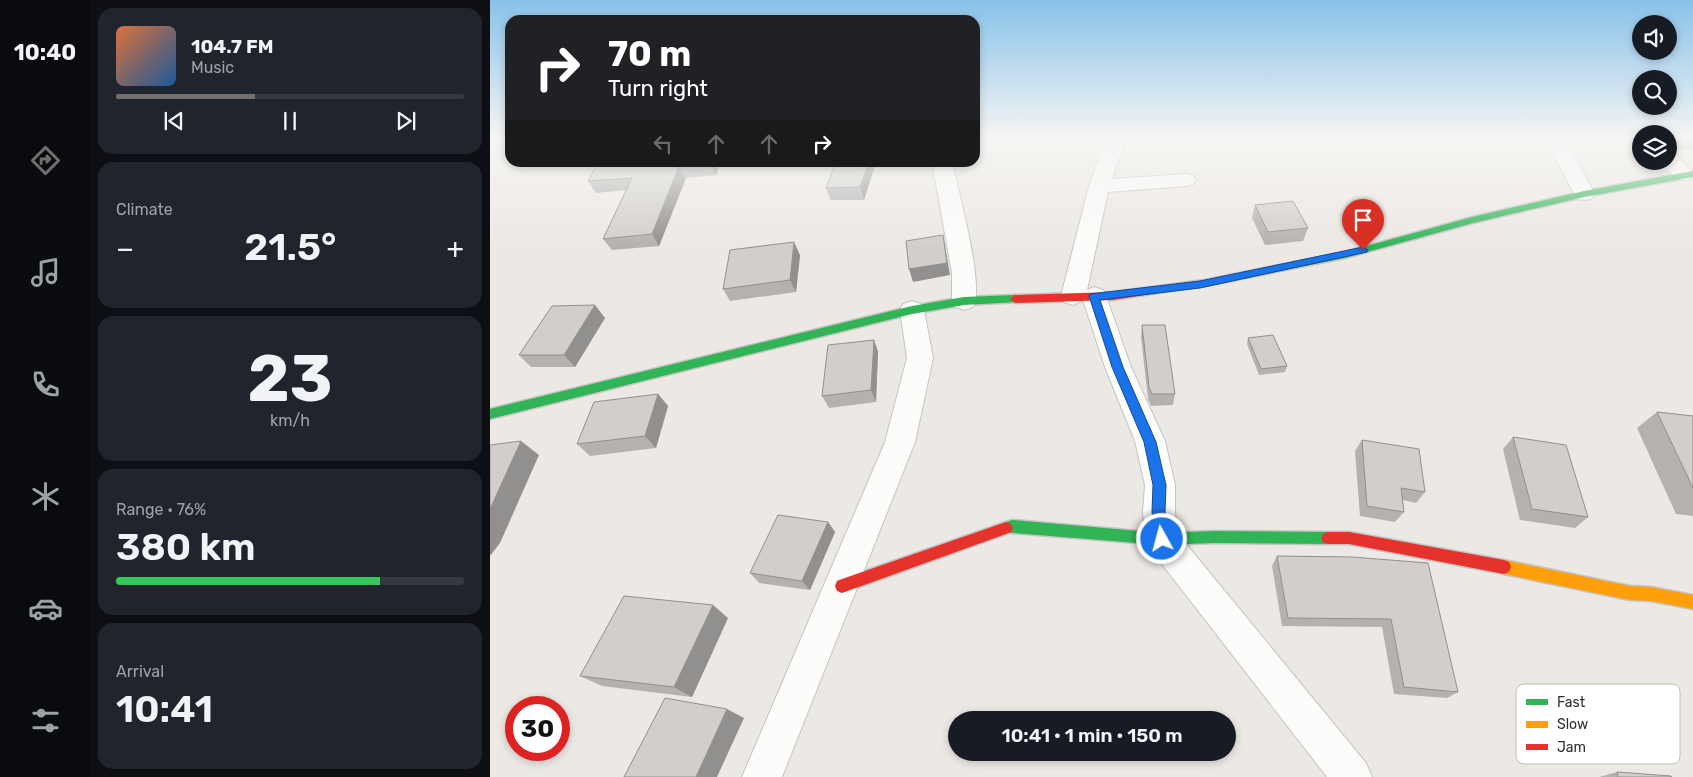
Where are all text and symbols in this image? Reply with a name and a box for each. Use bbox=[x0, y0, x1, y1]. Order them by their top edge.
map controls bbox=[1632, 15, 1677, 170]
button: sound bbox=[1632, 15, 1677, 60]
text: 70 m bbox=[608, 33, 691, 75]
text: 104.7 FM bbox=[191, 35, 273, 58]
icon: right bbox=[525, 35, 590, 100]
text: 10:40 bbox=[14, 39, 76, 66]
text: Music bbox=[191, 58, 234, 77]
button: search bbox=[1632, 70, 1677, 115]
text: Turn right bbox=[608, 75, 708, 102]
icon: previous bbox=[160, 107, 188, 135]
icon: pause bbox=[276, 107, 304, 135]
icon: next bbox=[392, 107, 420, 135]
button: layers bbox=[1632, 125, 1677, 170]
icon: left bbox=[649, 130, 677, 158]
icon: ahead bbox=[702, 130, 730, 158]
icon: ahead bbox=[755, 130, 783, 158]
icon: right bbox=[808, 130, 836, 158]
icon: directions bbox=[28, 143, 63, 178]
pin bbox=[1342, 199, 1384, 250]
text: Climate bbox=[116, 200, 173, 219]
icon: arrive bbox=[1349, 206, 1377, 234]
text: 21.5° bbox=[244, 224, 336, 270]
text: − bbox=[116, 232, 134, 265]
text: + bbox=[447, 232, 464, 265]
icon: music bbox=[28, 255, 63, 290]
text: 23 bbox=[247, 340, 333, 417]
icon: phone bbox=[28, 367, 63, 402]
text: km/h bbox=[270, 411, 310, 430]
icon: climate bbox=[28, 479, 63, 514]
text: Range · 76% bbox=[116, 500, 206, 519]
position arrow bbox=[1135, 512, 1187, 564]
text: 380 km bbox=[116, 524, 256, 570]
icon: car bbox=[28, 591, 63, 626]
text: Arrival bbox=[116, 662, 164, 681]
legend bbox=[1516, 684, 1680, 764]
text: 10:41 bbox=[116, 686, 213, 732]
text: Fast bbox=[1557, 694, 1586, 711]
speed limit sign: 30 bbox=[505, 696, 570, 761]
icon: filters bbox=[28, 703, 63, 738]
text: Slow bbox=[1557, 716, 1588, 733]
text: 10:41 · 1 min · 150 m bbox=[1002, 724, 1182, 747]
text: Jam bbox=[1557, 739, 1586, 756]

